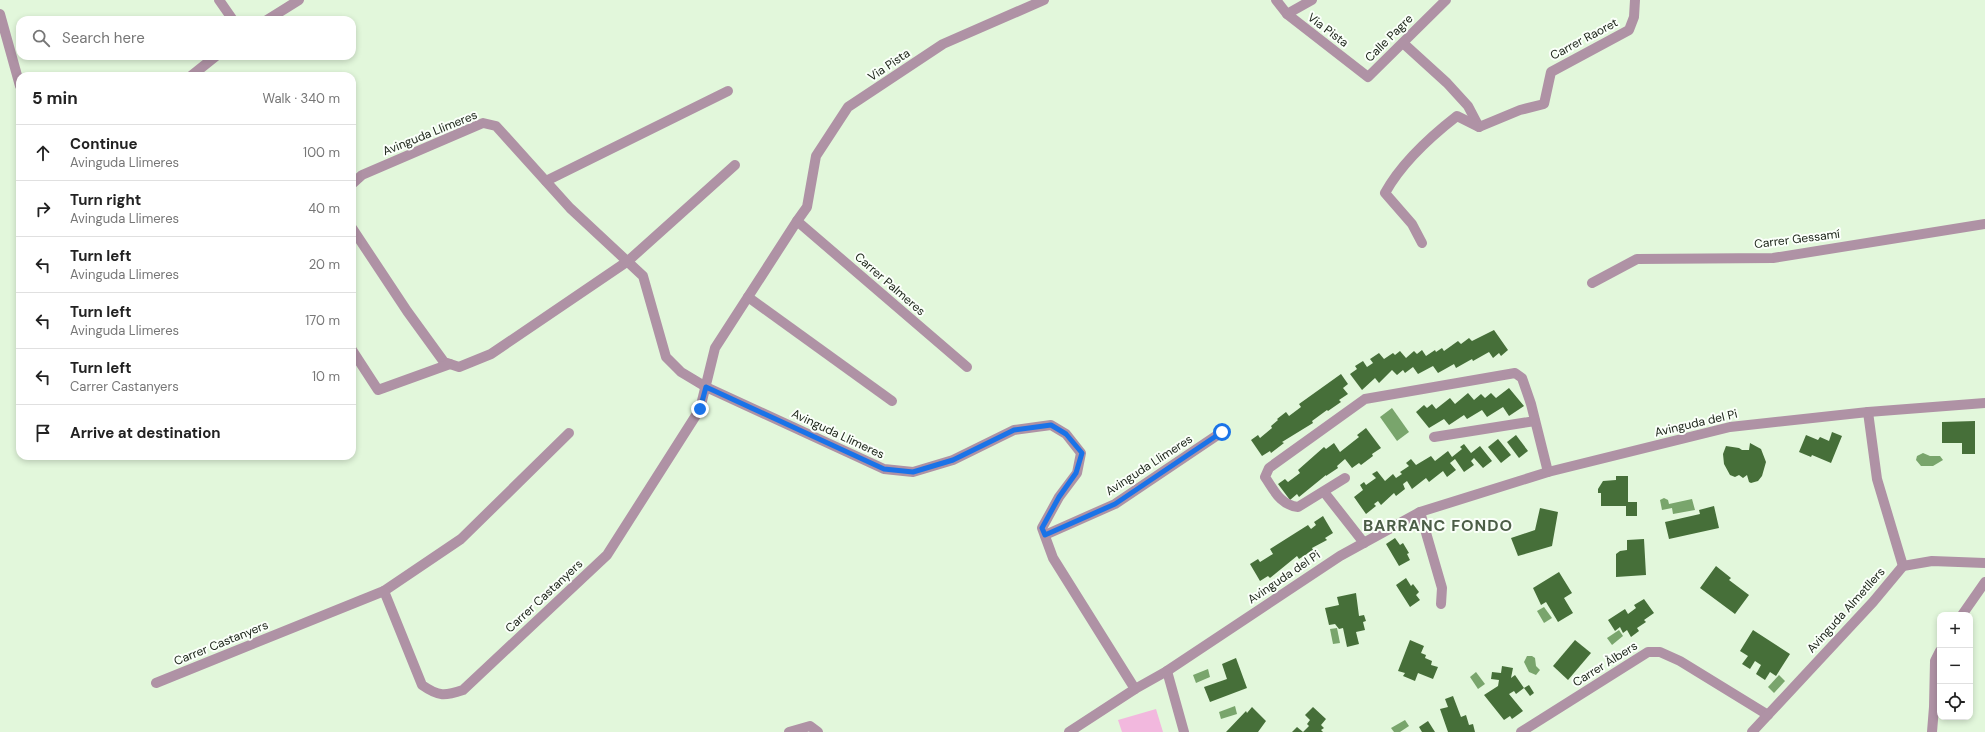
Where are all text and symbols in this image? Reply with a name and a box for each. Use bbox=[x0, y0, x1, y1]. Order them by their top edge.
street label: Via Pista bbox=[1304, 9, 1352, 51]
street label: Calle Pagre bbox=[1362, 10, 1417, 65]
street label: Carrer Raoret bbox=[1547, 14, 1621, 64]
search box bbox=[16, 16, 356, 60]
icon: search bbox=[30, 27, 52, 49]
text: Search here bbox=[62, 28, 145, 48]
street label: Via Pista bbox=[865, 45, 913, 85]
text: 5 min bbox=[32, 87, 78, 109]
text: Walk · 340 m bbox=[263, 90, 340, 107]
street label: Avinguda Llimeres bbox=[380, 107, 480, 159]
text: Continue bbox=[70, 134, 138, 154]
icon: ahead bbox=[32, 142, 54, 164]
text: 100 m bbox=[303, 144, 340, 161]
text: Avinguda Llimeres bbox=[70, 154, 179, 171]
text: Turn right bbox=[70, 190, 141, 210]
icon: right bbox=[32, 198, 54, 220]
text: 40 m bbox=[308, 200, 340, 217]
text: Avinguda Llimeres bbox=[70, 210, 179, 227]
street label: Carrer Gessamí bbox=[1753, 226, 1841, 252]
text: Turn left bbox=[70, 246, 131, 266]
street label: Carrer Palmeres bbox=[851, 249, 929, 319]
icon: left bbox=[32, 254, 54, 276]
text: 20 m bbox=[309, 256, 340, 273]
text: Avinguda Llimeres bbox=[70, 266, 179, 283]
text: Turn left bbox=[70, 302, 131, 322]
icon: left bbox=[32, 310, 54, 332]
text: 170 m bbox=[305, 312, 340, 329]
text: Avinguda Llimeres bbox=[70, 322, 179, 339]
text: Turn left bbox=[70, 358, 131, 378]
icon: left bbox=[32, 366, 54, 388]
text: 10 m bbox=[312, 368, 340, 385]
text: Carrer Castanyers bbox=[70, 378, 179, 395]
route end bbox=[691, 400, 709, 418]
street label: Avinguda Llimeres bbox=[789, 405, 887, 463]
street label: Avinguda del Pi bbox=[1653, 406, 1739, 440]
icon: arrive bbox=[32, 422, 54, 444]
text: Arrive at destination bbox=[70, 423, 221, 443]
route start bbox=[1213, 423, 1231, 441]
street label: Avinguda Llimeres bbox=[1102, 431, 1196, 499]
district label: BARRANC FONDO bbox=[1363, 515, 1513, 536]
street label: Avinguda del Pi bbox=[1245, 547, 1324, 607]
street label: Carrer Castanyers bbox=[502, 556, 586, 636]
street label: Avinguda Almetllers bbox=[1803, 564, 1889, 656]
map controls bbox=[1937, 612, 1973, 720]
button: + bbox=[1937, 612, 1973, 648]
street label: Carrer Castanyers bbox=[171, 617, 271, 669]
street label: Carrer Àlbers bbox=[1570, 638, 1640, 690]
button: − bbox=[1937, 648, 1973, 684]
button: locate bbox=[1937, 684, 1973, 720]

